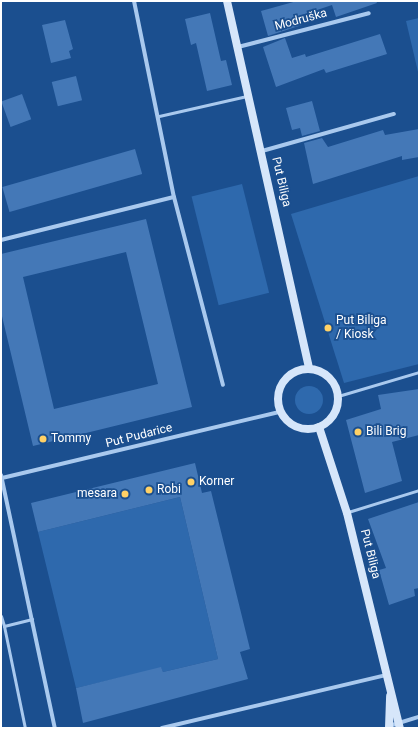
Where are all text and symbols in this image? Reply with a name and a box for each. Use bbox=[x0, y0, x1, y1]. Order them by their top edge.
street label: Modruška bbox=[273, 6, 329, 34]
street label: Put Biliga bbox=[268, 156, 294, 208]
place label: Put Biliga / Kiosk bbox=[336, 314, 387, 342]
marker: Put Biliga / Kiosk bbox=[323, 323, 333, 333]
street label: Put Pudarice bbox=[104, 421, 174, 451]
place label: Bili Brig bbox=[366, 425, 406, 439]
marker: Bili Brig bbox=[353, 427, 363, 437]
place label: Tommy bbox=[51, 432, 91, 446]
marker: Tommy bbox=[38, 434, 48, 444]
place label: Korner bbox=[199, 475, 234, 489]
marker: Korner bbox=[186, 477, 196, 487]
place label: Robi bbox=[157, 483, 181, 497]
marker: Robi bbox=[144, 485, 154, 495]
place label: mesara bbox=[77, 487, 117, 501]
marker: mesara bbox=[120, 489, 130, 499]
street label: Put Biliga bbox=[357, 528, 383, 580]

